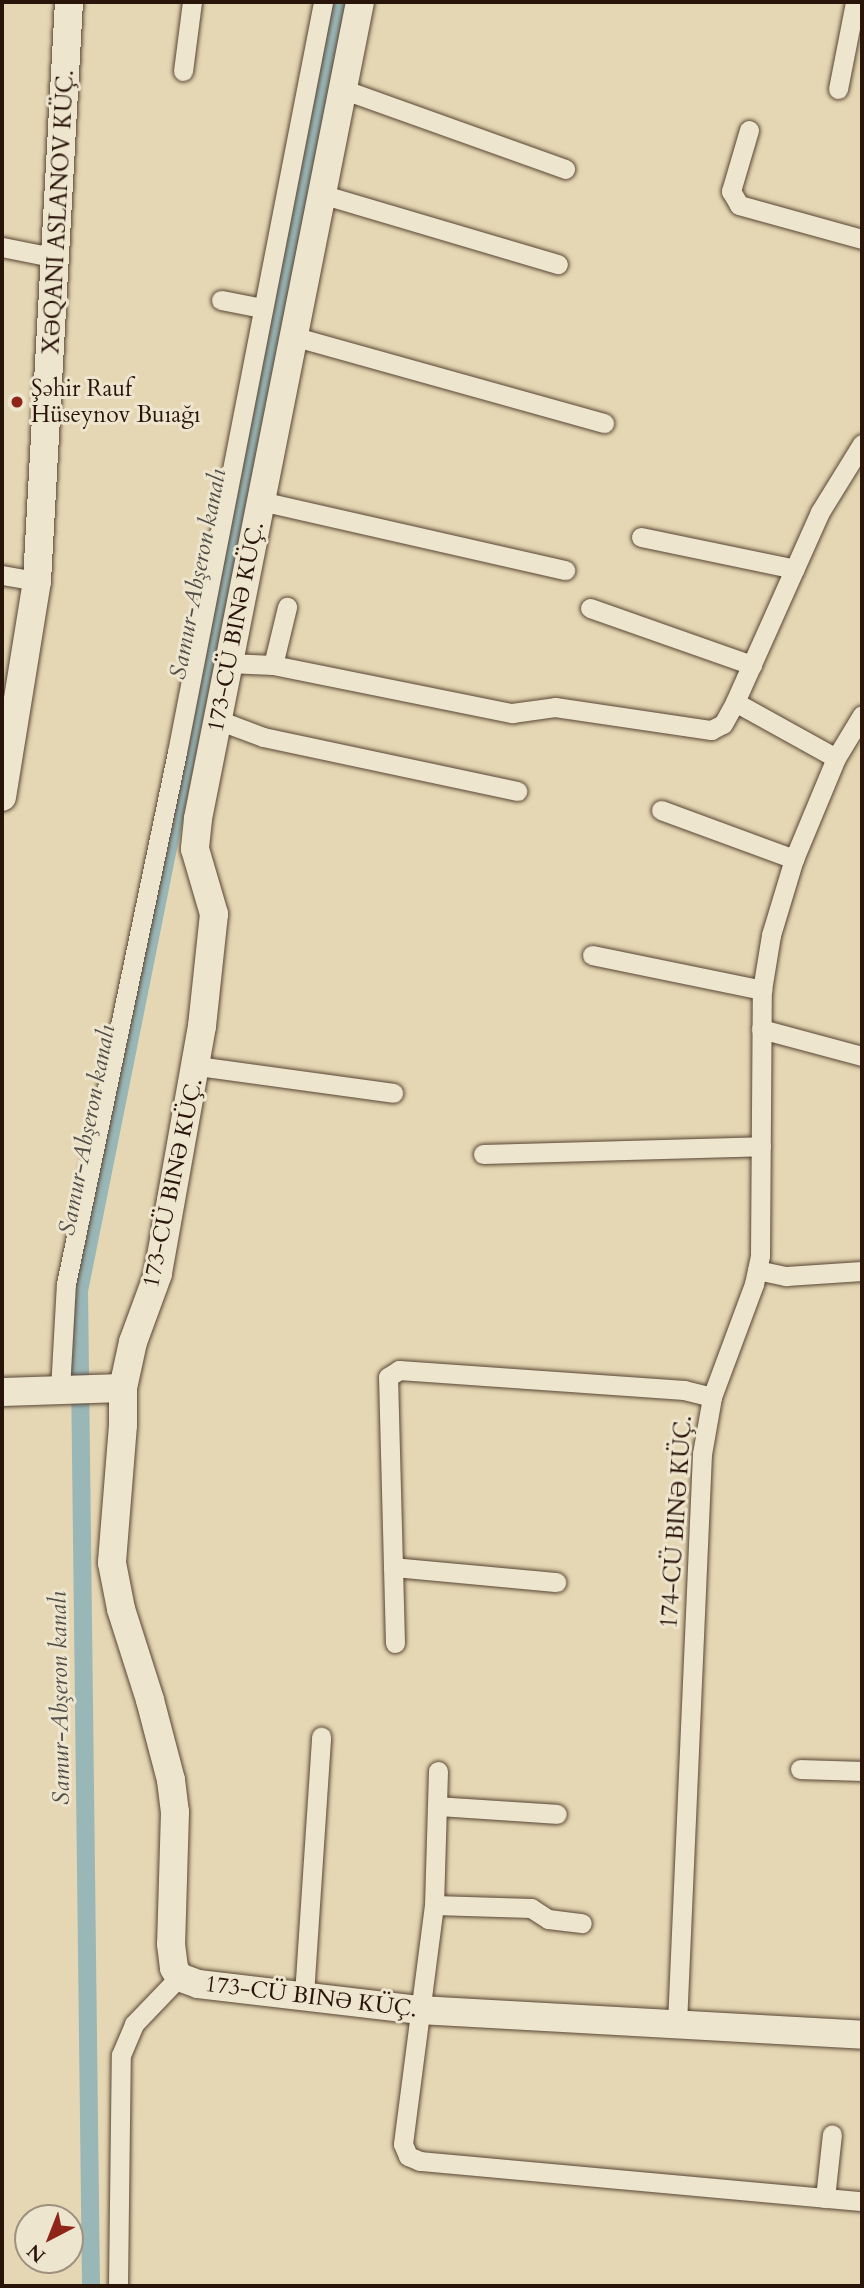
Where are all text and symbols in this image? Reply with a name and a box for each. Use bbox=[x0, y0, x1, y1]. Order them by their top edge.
street label: XƏQANI ASLANOV KÜÇ. bbox=[38, 69, 80, 355]
place label: Şəhir Rauf Hüseynov Buıağı bbox=[31, 375, 200, 429]
marker: Şəhir Rauf Hüseynov Buıağı bbox=[9, 394, 25, 410]
water label: Samur-Abşeron kanalı bbox=[163, 466, 233, 682]
street label: 173-CÜ BINƏ KÜÇ. bbox=[202, 520, 270, 734]
water label: Samur-Abşeron kanalı bbox=[52, 1022, 122, 1238]
street label: 173-CÜ BINƏ KÜÇ. bbox=[137, 1076, 209, 1290]
street label: 174-CÜ BINƏ KÜÇ. bbox=[656, 1415, 698, 1629]
water label: Samur-Abşeron kanalı bbox=[44, 1591, 76, 1805]
street label: 173-CÜ BINƏ KÜÇ. bbox=[203, 1970, 419, 2024]
north arrow bbox=[14, 2204, 84, 2274]
text: N bbox=[21, 2238, 51, 2268]

